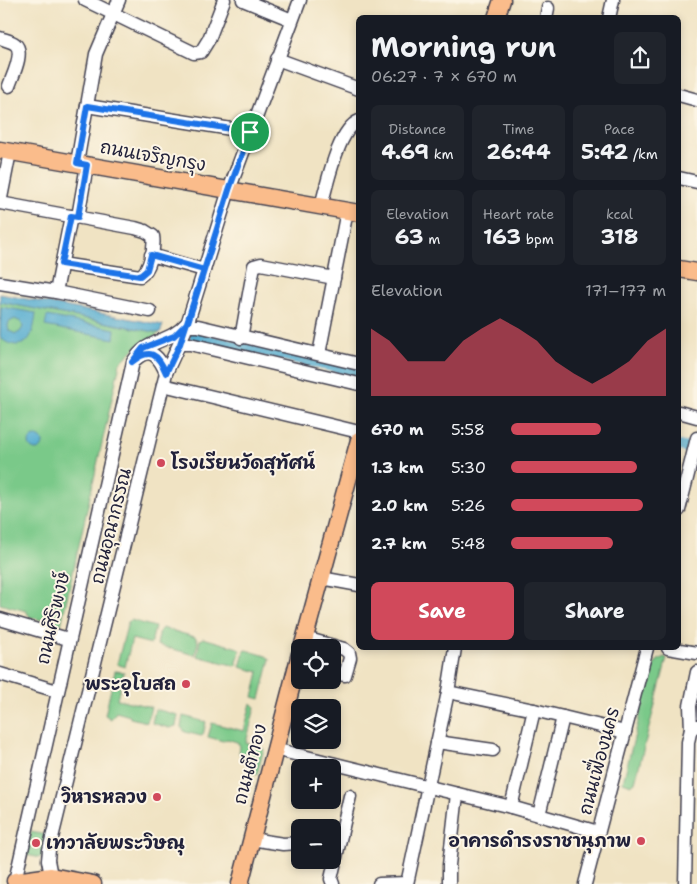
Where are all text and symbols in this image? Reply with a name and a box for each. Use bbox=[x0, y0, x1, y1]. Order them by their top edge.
text: Morning run bbox=[371, 28, 556, 66]
button: share bbox=[614, 32, 666, 84]
text: 06:27 · 7 × 670 m bbox=[371, 66, 517, 87]
pin bbox=[229, 111, 271, 153]
icon: arrive bbox=[236, 118, 264, 146]
text: Distance bbox=[389, 120, 446, 138]
text: Time bbox=[502, 120, 535, 138]
text: Pace bbox=[604, 120, 635, 138]
street label: ถนนเจริญกรุง bbox=[98, 135, 208, 179]
text: 4.69 bbox=[381, 138, 429, 166]
text: 26:44 bbox=[486, 138, 551, 166]
text: 5:42 bbox=[581, 138, 628, 166]
text: km bbox=[429, 145, 454, 163]
text: /km bbox=[628, 145, 658, 163]
text: Elevation bbox=[386, 205, 449, 223]
text: Heart rate bbox=[483, 205, 554, 223]
text: kcal bbox=[606, 205, 633, 223]
text: 63 bbox=[395, 223, 423, 251]
text: 163 bbox=[483, 223, 521, 251]
text: 318 bbox=[601, 223, 638, 251]
text: m bbox=[423, 230, 440, 248]
text: bpm bbox=[521, 230, 554, 248]
text: Elevation bbox=[371, 280, 443, 301]
text: 171–177 m bbox=[585, 280, 666, 301]
text: 670 m bbox=[371, 419, 424, 440]
text: 5:58 bbox=[451, 419, 485, 440]
place label: โรงเรียนวัดสุทัศน์ bbox=[170, 450, 315, 476]
marker: โรงเรียนวัดสุทัศน์ bbox=[155, 457, 167, 469]
text: 1.3 km bbox=[371, 457, 424, 478]
text: 5:30 bbox=[451, 457, 486, 478]
street label: ถนนอุณากรรณ bbox=[85, 466, 139, 587]
text: 2.0 km bbox=[371, 495, 428, 516]
text: 5:26 bbox=[451, 495, 485, 516]
text: 2.7 km bbox=[371, 533, 426, 554]
text: 5:48 bbox=[451, 533, 486, 554]
street label: ถนนศิริพงษ์ bbox=[30, 569, 75, 666]
button: Save bbox=[371, 582, 514, 640]
button: Share bbox=[524, 582, 666, 640]
map controls bbox=[291, 639, 341, 869]
button: locate bbox=[291, 639, 341, 689]
place label: พระอุโบสถ bbox=[84, 672, 176, 697]
marker: พระอุโบสถ bbox=[180, 678, 192, 690]
button: layers bbox=[291, 699, 341, 749]
street label: ถนนเฟื่องนคร bbox=[567, 703, 625, 818]
street label: ถนนตีทอง bbox=[228, 721, 272, 807]
button: + bbox=[291, 759, 341, 809]
place label: วิหารหลวง bbox=[61, 785, 147, 809]
marker: วิหารหลวง bbox=[151, 791, 163, 803]
button: − bbox=[291, 819, 341, 869]
place label: อาคารดำรงราชานุภาพ bbox=[448, 829, 631, 854]
place label: เทวาลัยพระวิษณุ bbox=[46, 831, 185, 856]
marker: อาคารดำรงราชานุภาพ bbox=[635, 835, 647, 847]
marker: เทวาลัยพระวิษณุ bbox=[30, 837, 42, 849]

